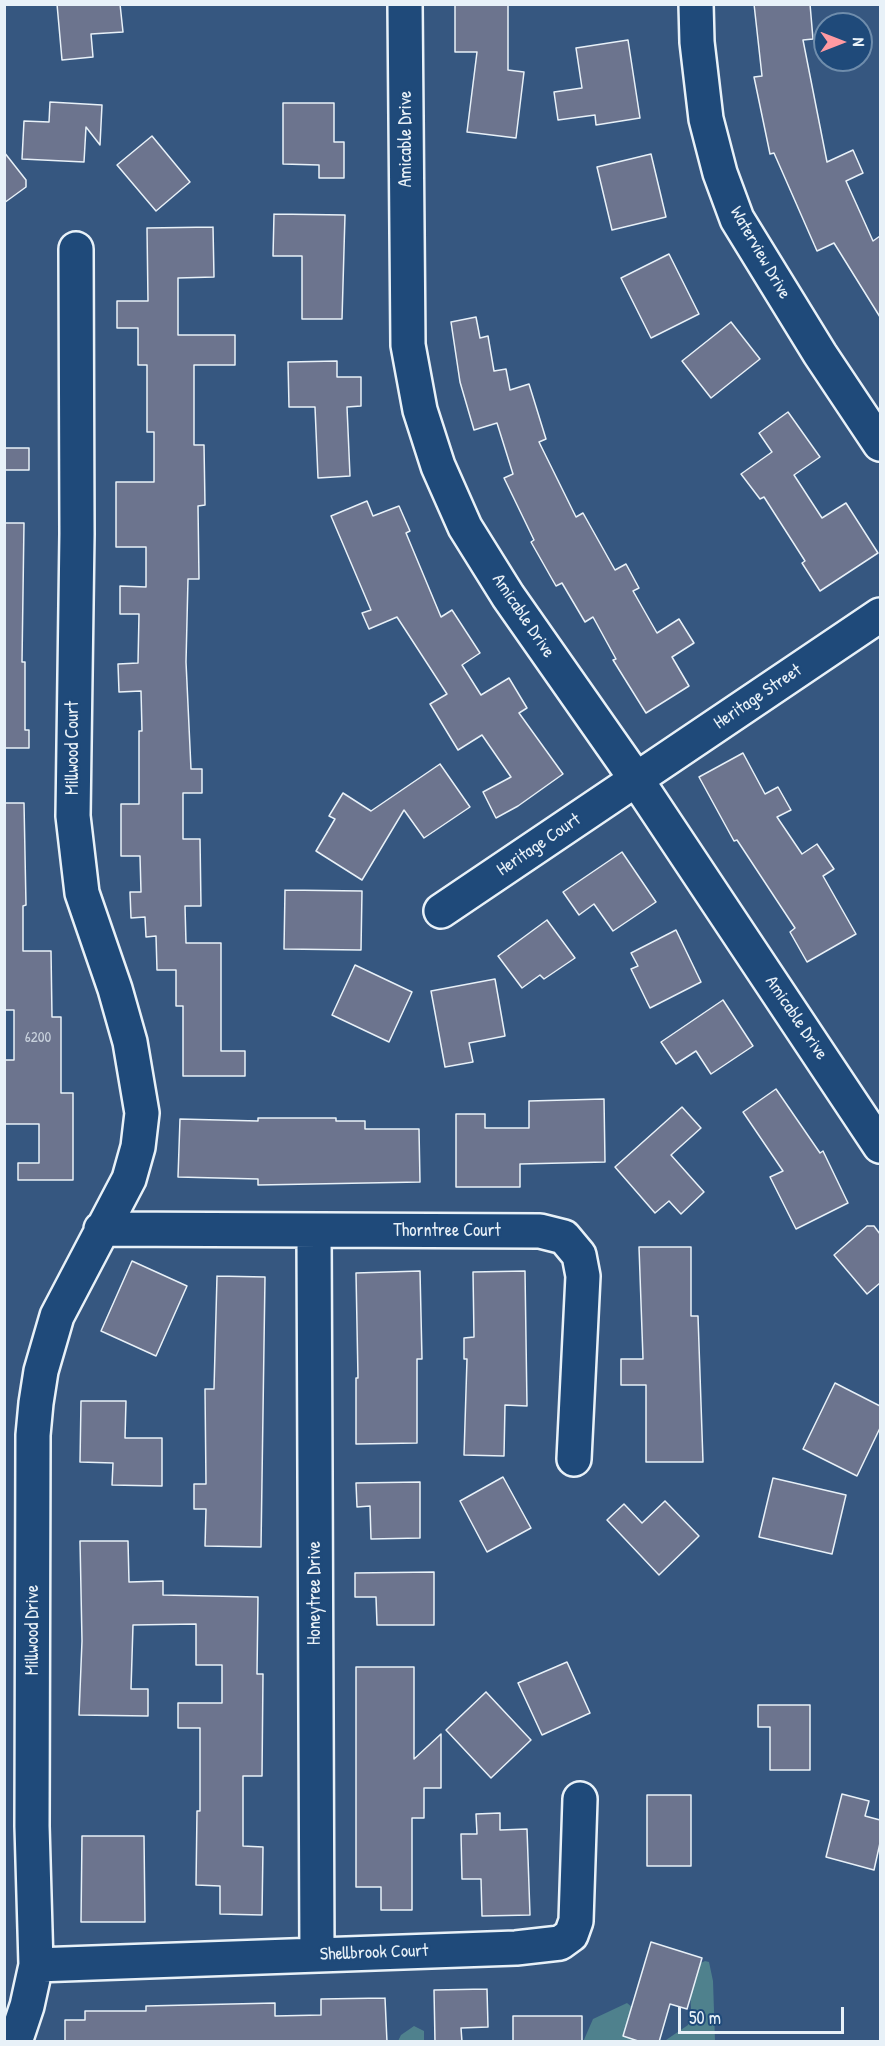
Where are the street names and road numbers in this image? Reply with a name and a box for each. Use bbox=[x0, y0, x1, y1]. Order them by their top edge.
street label: Amicable Drive bbox=[395, 91, 417, 187]
street label: Waterview Drive bbox=[725, 203, 795, 303]
street label: Amicable Drive bbox=[487, 570, 559, 662]
street label: Heritage Street bbox=[710, 660, 806, 734]
street label: Millwood Court bbox=[62, 701, 84, 795]
street label: Heritage Court bbox=[493, 809, 585, 881]
street label: Amicable Drive bbox=[760, 972, 832, 1064]
street label: Thorntree Court bbox=[393, 1220, 501, 1242]
street label: Honeytree Drive bbox=[304, 1541, 326, 1645]
street label: Millwood Drive bbox=[22, 1585, 44, 1675]
street label: Shellbrook Court bbox=[319, 1940, 429, 1966]

